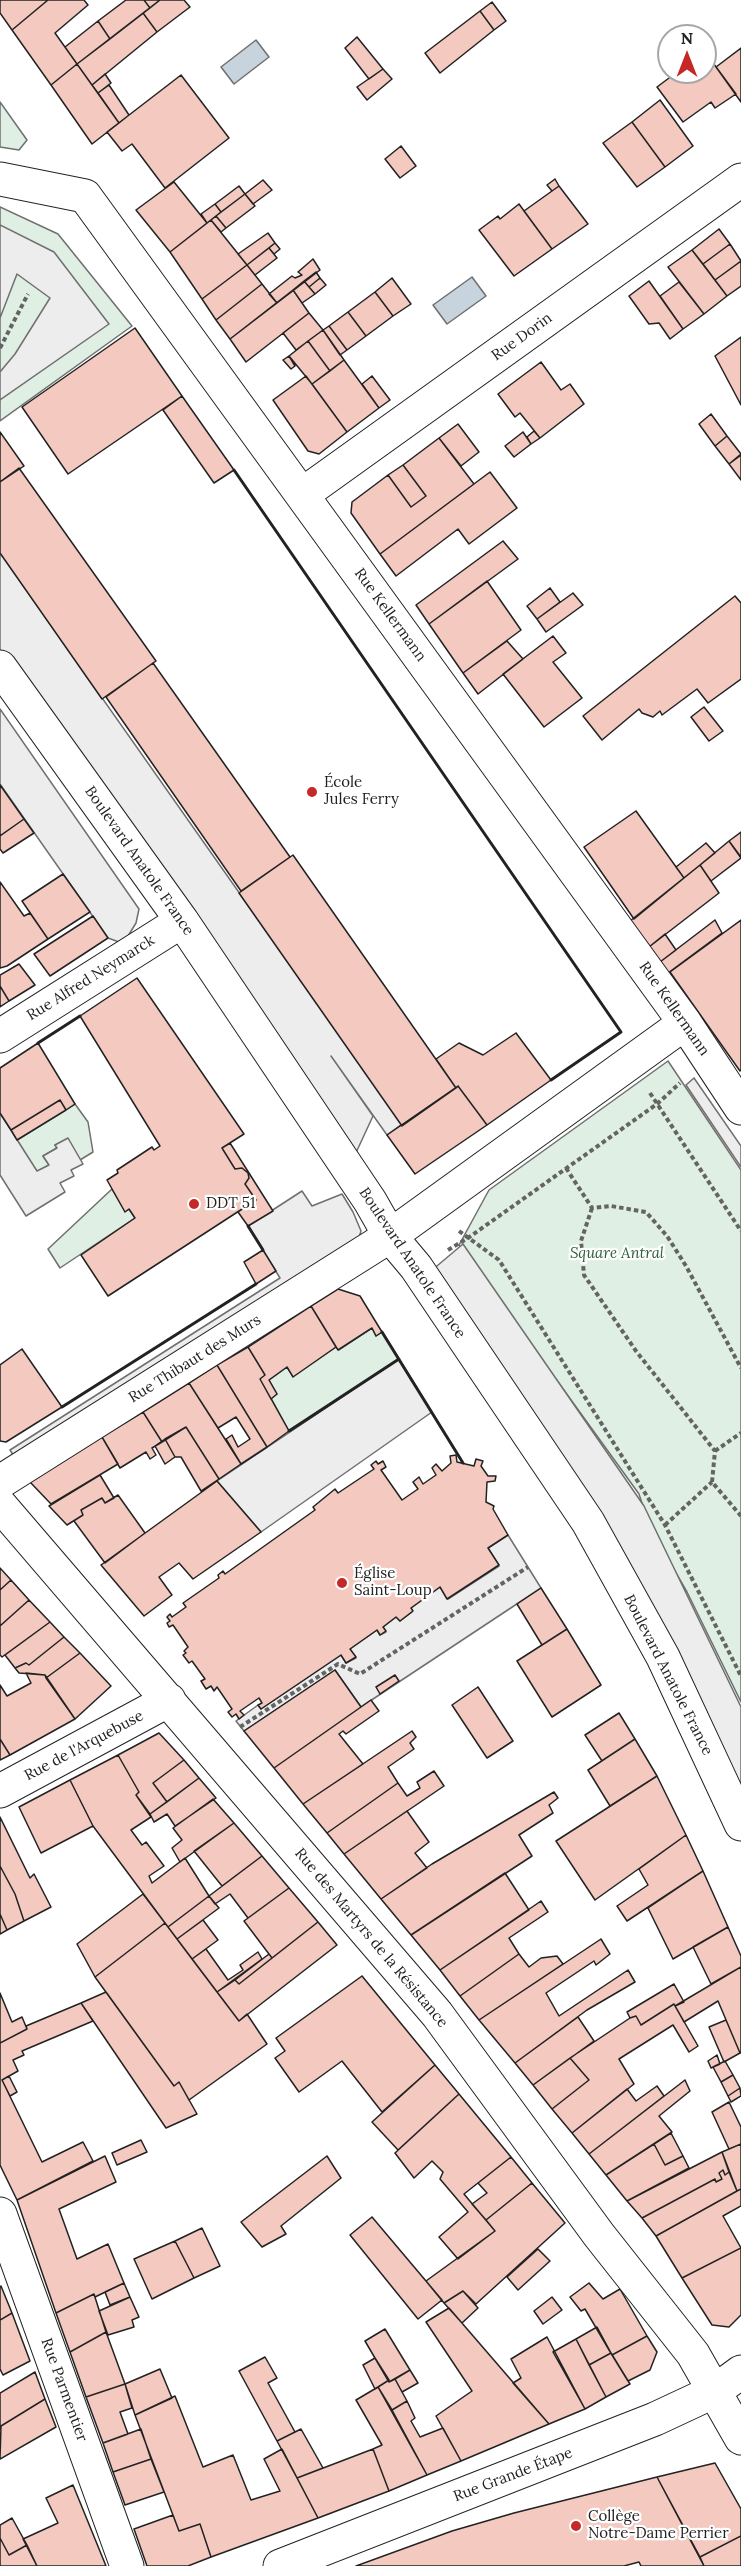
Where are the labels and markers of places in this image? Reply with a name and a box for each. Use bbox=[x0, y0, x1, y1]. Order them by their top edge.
place label: École Jules Ferry bbox=[324, 774, 399, 809]
marker: École Jules Ferry bbox=[305, 785, 319, 799]
place label: DDT 51 bbox=[206, 1195, 255, 1213]
marker: DDT 51 bbox=[187, 1197, 201, 1211]
place label: Église Saint-Loup bbox=[354, 1565, 432, 1600]
marker: Église Saint-Loup bbox=[335, 1576, 349, 1590]
place label: Collège Notre-Dame Perrier bbox=[588, 2508, 729, 2543]
marker: Collège Notre-Dame Perrier bbox=[569, 2519, 583, 2533]

